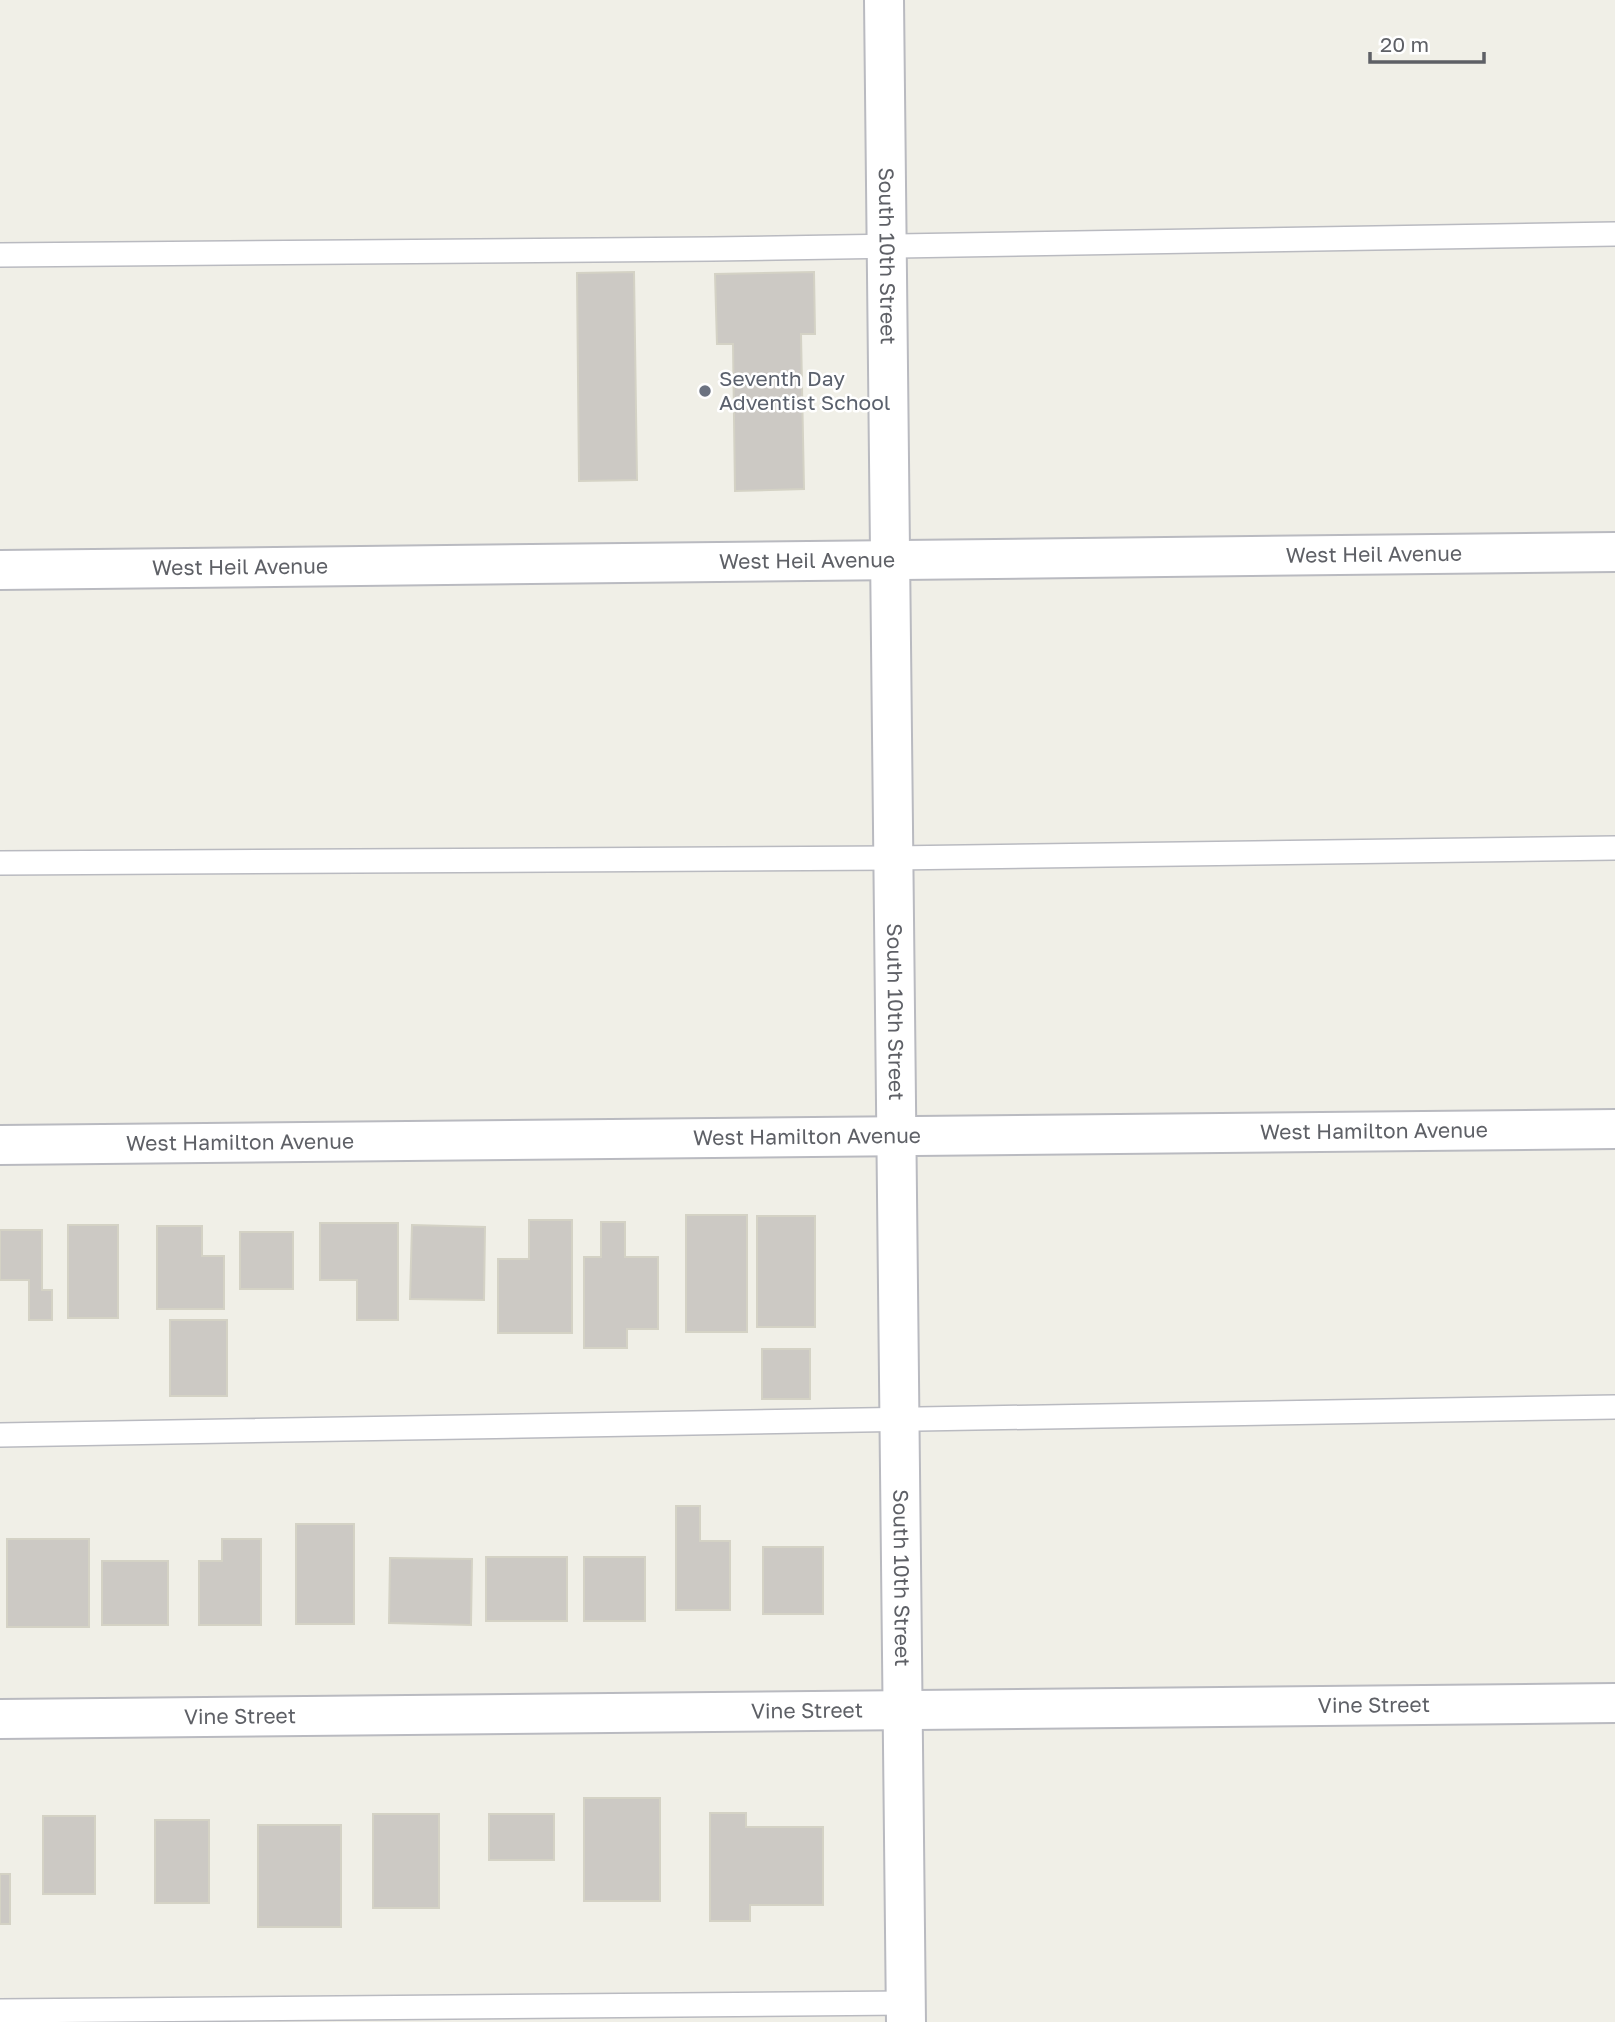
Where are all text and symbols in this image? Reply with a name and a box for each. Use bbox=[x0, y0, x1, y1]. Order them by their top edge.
scale bar bbox=[1370, 21, 1484, 65]
text: 20 m bbox=[1380, 31, 1429, 57]
street label: South 10th Street bbox=[874, 167, 902, 345]
place label: Seventh Day Adventist School bbox=[719, 365, 891, 415]
marker: Seventh Day Adventist School bbox=[697, 383, 713, 399]
street label: West Heil Avenue bbox=[1286, 540, 1462, 568]
street label: West Heil Avenue bbox=[719, 546, 895, 574]
street label: West Heil Avenue bbox=[152, 552, 328, 580]
street label: South 10th Street bbox=[882, 923, 910, 1101]
street label: West Hamilton Avenue bbox=[1260, 1116, 1488, 1145]
street label: West Hamilton Avenue bbox=[693, 1122, 921, 1150]
street label: West Hamilton Avenue bbox=[126, 1127, 354, 1156]
street label: South 10th Street bbox=[888, 1489, 916, 1667]
street label: Vine Street bbox=[1318, 1691, 1430, 1718]
street label: Vine Street bbox=[751, 1696, 863, 1724]
street label: Vine Street bbox=[184, 1702, 296, 1729]

